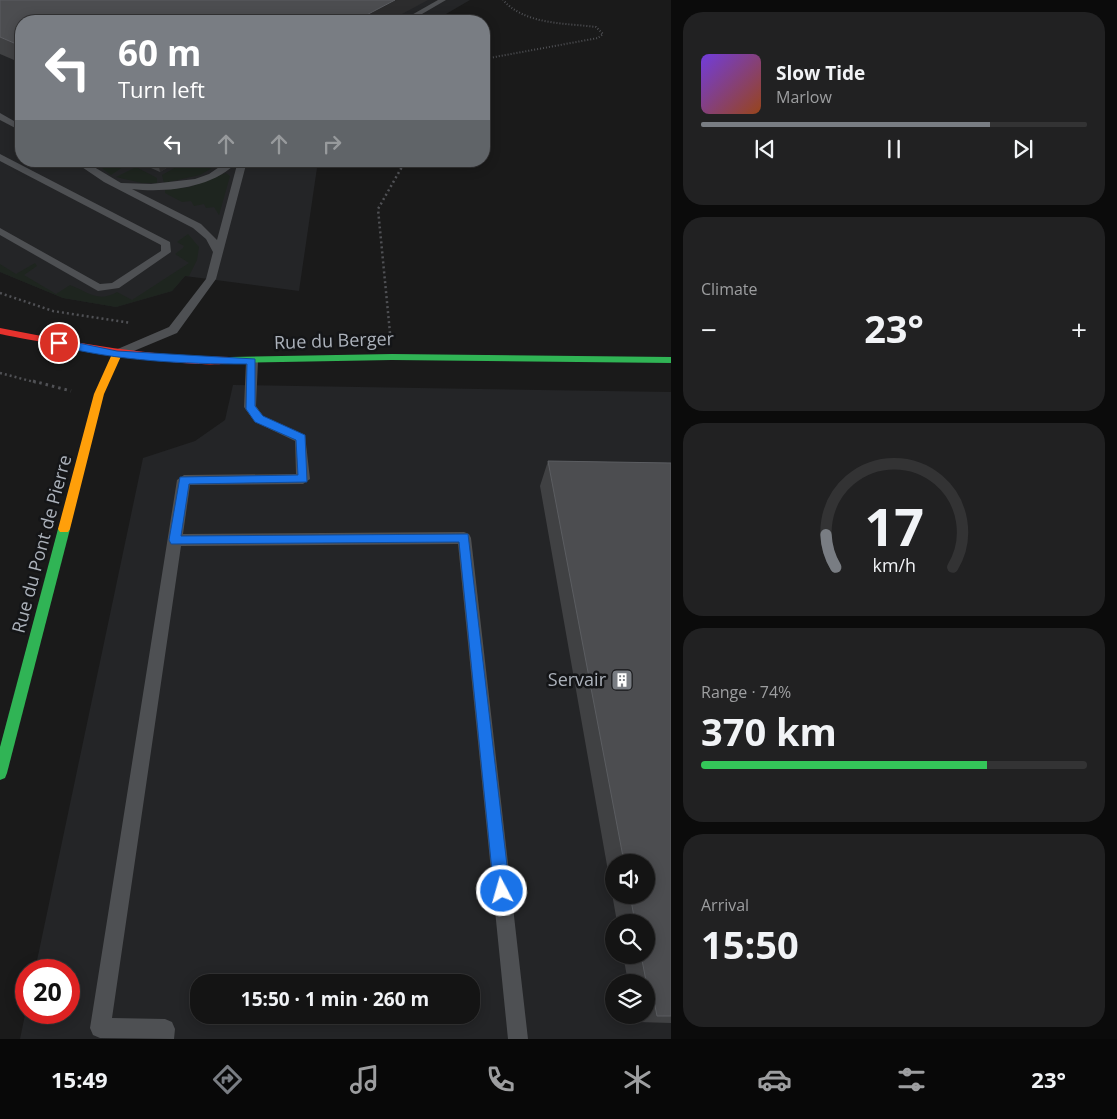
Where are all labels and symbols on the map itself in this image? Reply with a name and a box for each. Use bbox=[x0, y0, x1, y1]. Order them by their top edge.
pin bbox=[38, 322, 80, 364]
street label: Rue du Berger bbox=[274, 326, 395, 354]
street label: Rue du Pont de Pierre bbox=[6, 452, 76, 635]
place label: Servair bbox=[548, 667, 607, 691]
building icon: Servair bbox=[610, 668, 634, 692]
position arrow bbox=[475, 864, 527, 916]
speed limit sign: 20 bbox=[15, 959, 80, 1024]

